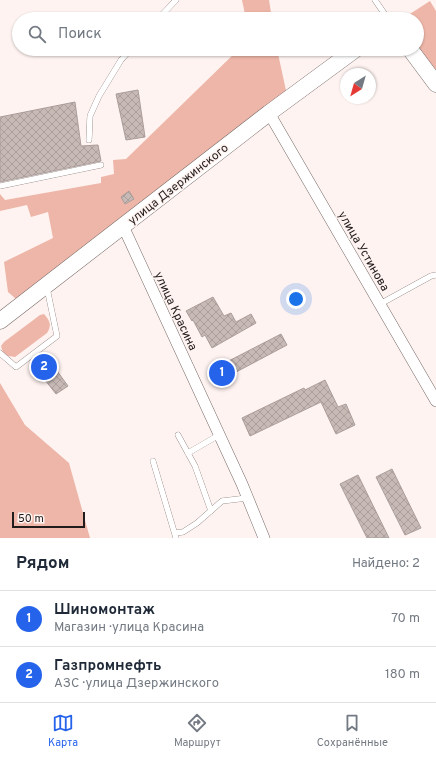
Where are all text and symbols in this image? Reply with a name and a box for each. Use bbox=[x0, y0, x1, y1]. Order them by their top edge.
search box bbox=[12, 12, 424, 56]
icon: search bbox=[26, 23, 48, 45]
text: Поиск bbox=[58, 25, 102, 44]
north arrow bbox=[340, 68, 376, 104]
street label: улица Дзержинского bbox=[125, 140, 232, 229]
street label: улица Устинова bbox=[334, 209, 393, 294]
street label: улица Красина bbox=[150, 269, 200, 353]
your location bbox=[286, 289, 306, 309]
pin: 2 bbox=[31, 352, 57, 382]
pin: 1 bbox=[209, 358, 235, 388]
scale bar bbox=[12, 510, 85, 529]
text: 50 m bbox=[18, 512, 44, 526]
text: Рядом bbox=[16, 553, 69, 575]
text: Найдено: 2 bbox=[352, 556, 420, 572]
text: Шиномонтаж bbox=[54, 601, 155, 620]
text: 1 bbox=[26, 611, 32, 627]
text: 70 m bbox=[391, 611, 420, 627]
text: Магазин · улица Красина bbox=[54, 620, 204, 636]
text: Газпромнефть bbox=[54, 657, 161, 676]
text: 2 bbox=[25, 667, 33, 683]
text: 180 m bbox=[385, 667, 420, 683]
text: АЗС · улица Дзержинского bbox=[54, 676, 219, 692]
tab: Карта bbox=[48, 712, 78, 750]
tab: Маршрут bbox=[174, 712, 221, 750]
tab: Сохранённые bbox=[317, 712, 388, 750]

